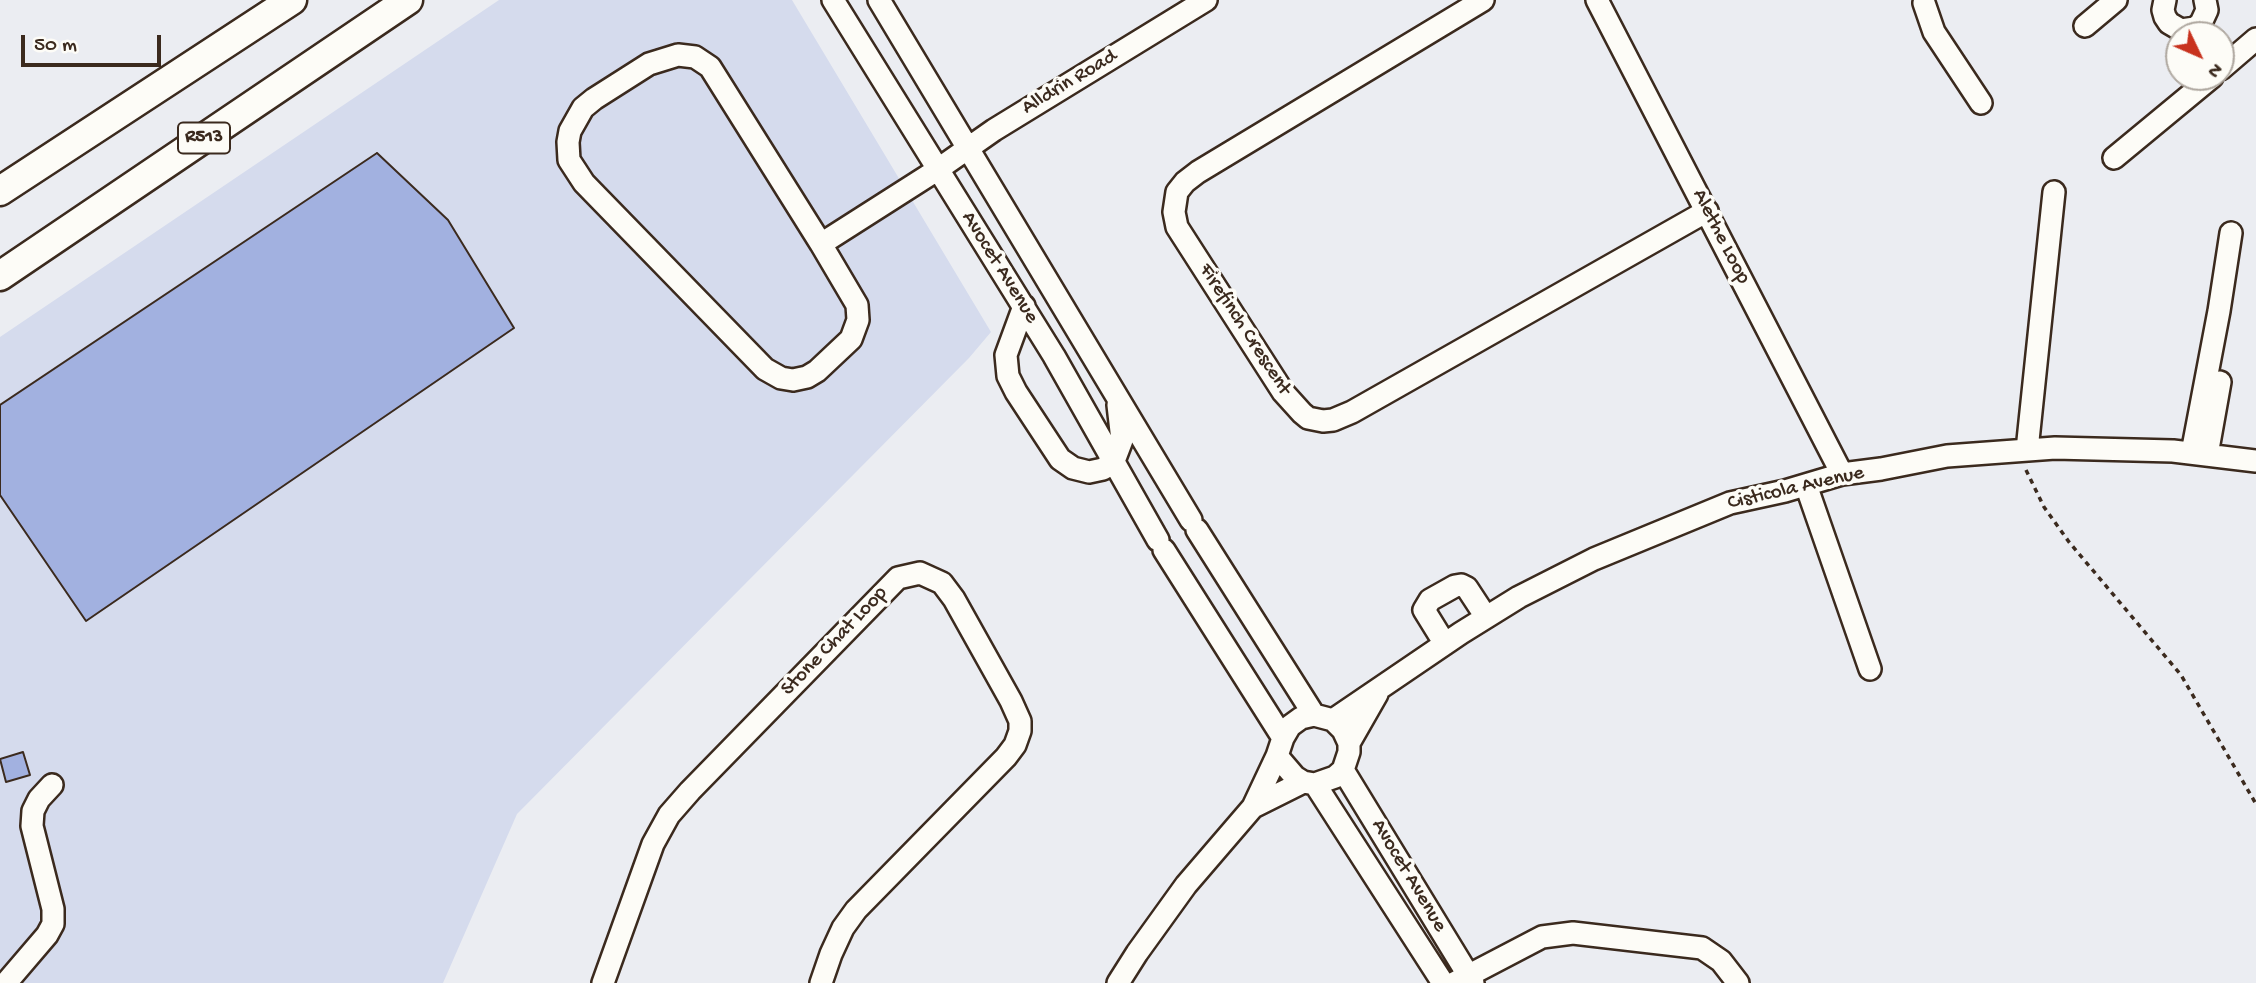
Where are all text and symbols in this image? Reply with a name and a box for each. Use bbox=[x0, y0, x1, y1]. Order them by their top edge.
scale bar bbox=[24, 21, 164, 65]
north arrow bbox=[2165, 21, 2235, 91]
text: 50 m bbox=[34, 34, 77, 59]
street label: Alldrin Road bbox=[1018, 45, 1122, 121]
text: N bbox=[2201, 57, 2227, 82]
road number: R513 bbox=[178, 122, 230, 154]
street label: Alethe Loop bbox=[1685, 185, 1755, 289]
street label: Avocet Avenue bbox=[955, 207, 1043, 329]
street label: Firefinch Crescent bbox=[1192, 259, 1296, 401]
street label: Cisticola Avenue bbox=[1725, 461, 1867, 517]
street label: Stone Chat Loop bbox=[776, 582, 894, 702]
street label: Avocet Avenue bbox=[1364, 815, 1452, 937]

